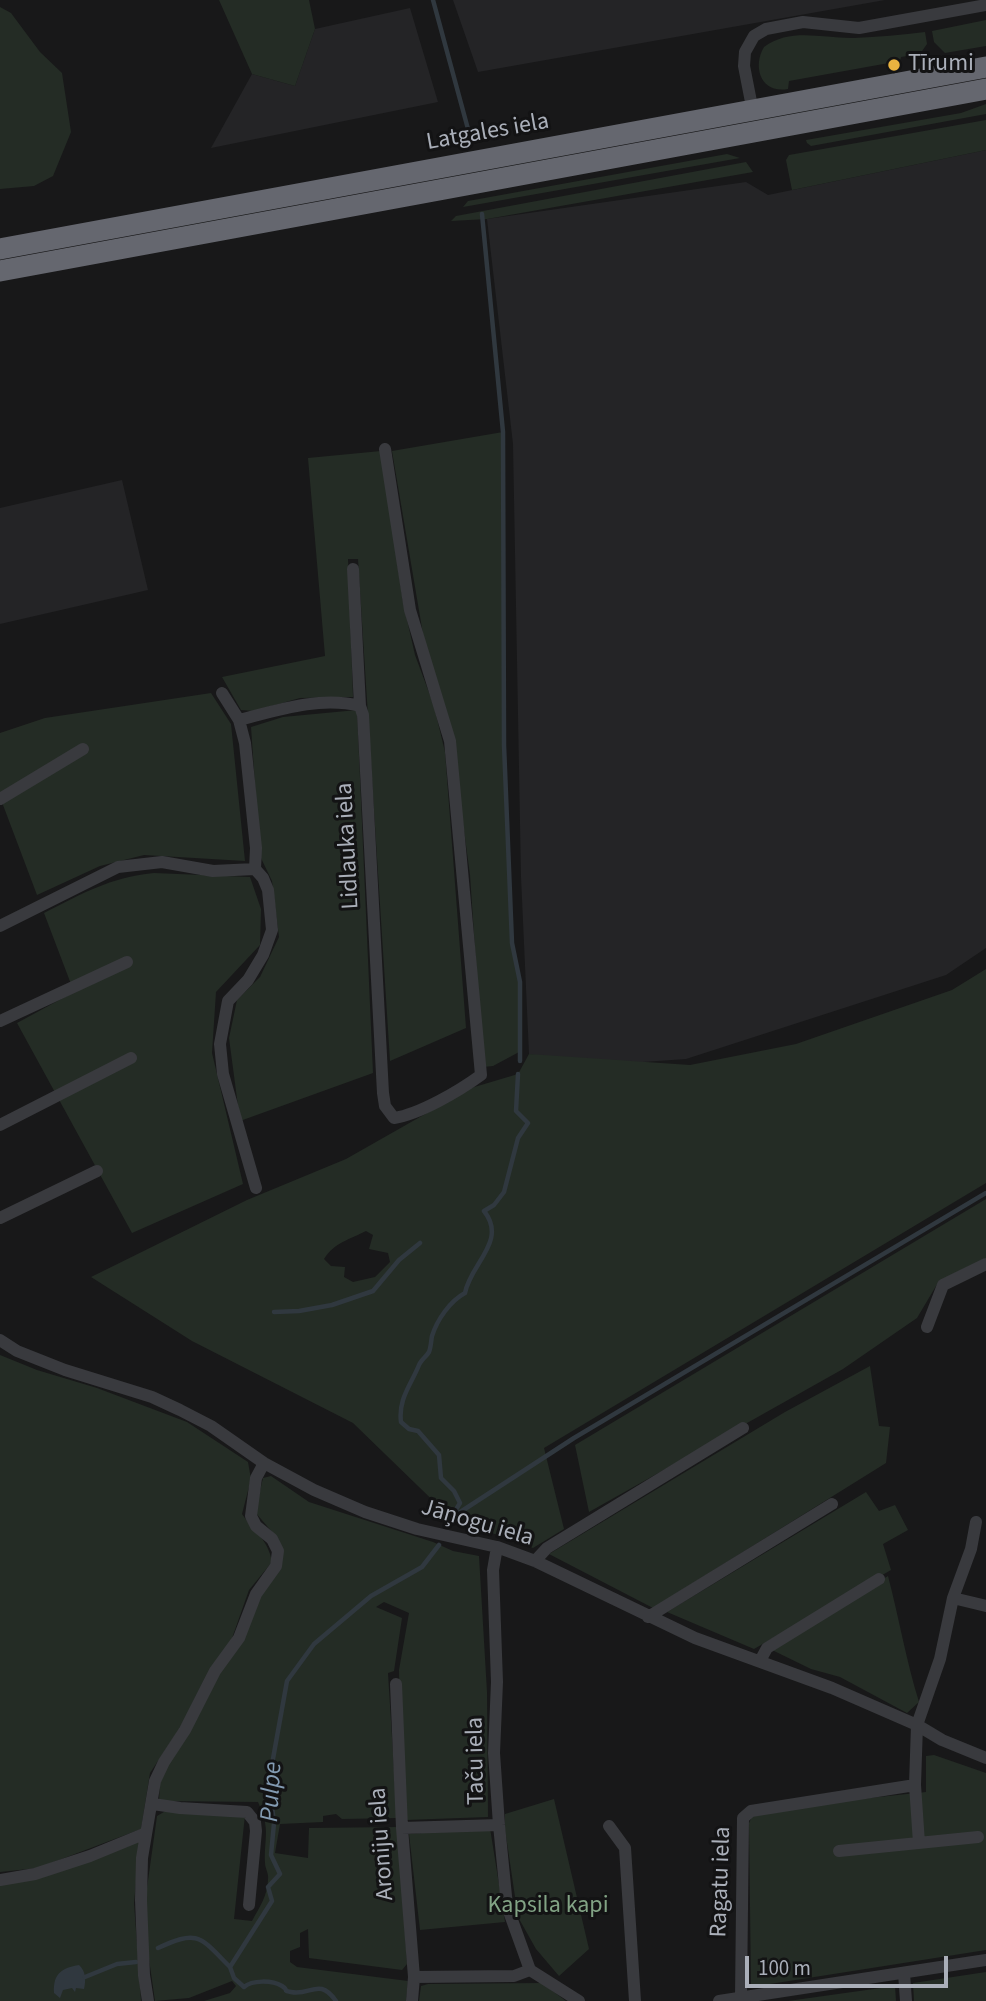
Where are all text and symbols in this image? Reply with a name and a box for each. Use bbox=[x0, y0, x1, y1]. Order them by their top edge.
place label: Tīrumi bbox=[908, 51, 974, 79]
marker: Tīrumi bbox=[886, 57, 902, 73]
street label: Latgales iela bbox=[424, 108, 552, 158]
street label: Lidlauka iela bbox=[331, 782, 367, 910]
street label: Jāņogu iela bbox=[417, 1494, 537, 1554]
street label: Taču iela bbox=[462, 1717, 492, 1805]
water label: Pulpe bbox=[256, 1761, 290, 1823]
street label: Aroniju iela bbox=[365, 1787, 401, 1901]
street label: Ragatu iela bbox=[706, 1826, 738, 1938]
park label: Kapsila kapi bbox=[487, 1893, 609, 1921]
scale bar bbox=[748, 1941, 951, 1985]
text: 100 m bbox=[758, 1953, 811, 1983]

